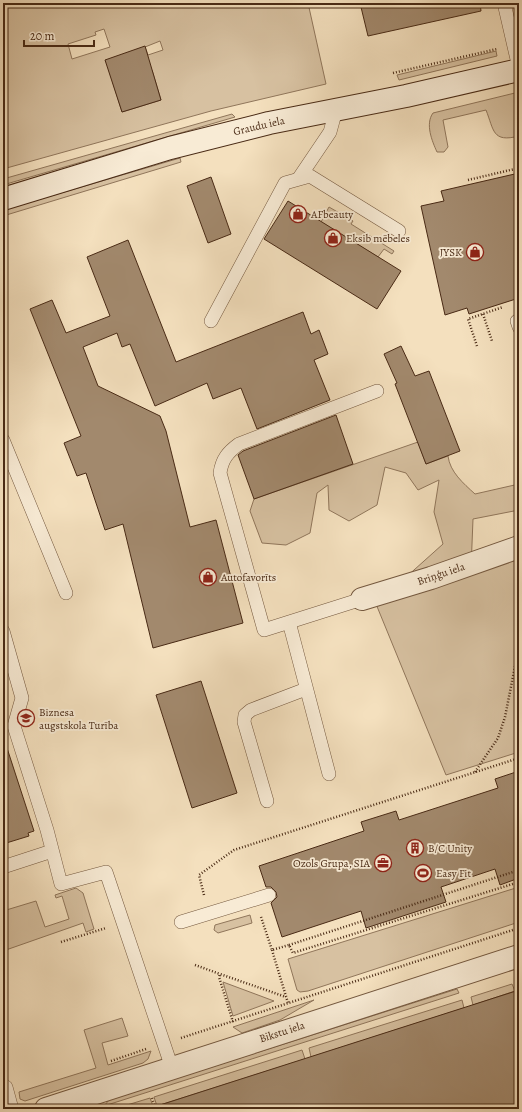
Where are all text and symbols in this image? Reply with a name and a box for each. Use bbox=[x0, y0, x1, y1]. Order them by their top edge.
scale bar bbox=[24, 22, 94, 48]
text: 20 m bbox=[30, 28, 54, 44]
street label: Graudu iela bbox=[232, 113, 287, 139]
shop icon: AFbeauty bbox=[288, 204, 308, 224]
place label: AFbeauty bbox=[310, 207, 353, 222]
shop icon: Eksib mēbeles bbox=[323, 228, 343, 248]
place label: Eksib mēbeles bbox=[346, 231, 410, 246]
shop icon: JYSK bbox=[465, 242, 485, 262]
place label: JYSK bbox=[440, 245, 462, 260]
street label: Briņģu iela bbox=[415, 559, 468, 589]
shop icon: Autofavorīts bbox=[198, 567, 218, 587]
place label: Autofavorīts bbox=[220, 570, 276, 585]
place label: Biznesa augstskola Turība bbox=[39, 705, 119, 733]
school or university icon: Biznesa augstskola Turība bbox=[16, 708, 36, 728]
building icon: B/C Unity bbox=[405, 838, 425, 858]
place label: B/C Unity bbox=[428, 841, 472, 856]
office icon: Ozols Grupa, SIA bbox=[373, 853, 393, 873]
place label: Ozols Grupa, SIA bbox=[293, 856, 371, 871]
sports icon: Easy Fit bbox=[413, 863, 433, 883]
place label: Easy Fit bbox=[436, 866, 471, 881]
street label: Bikstu iela bbox=[257, 1017, 308, 1046]

